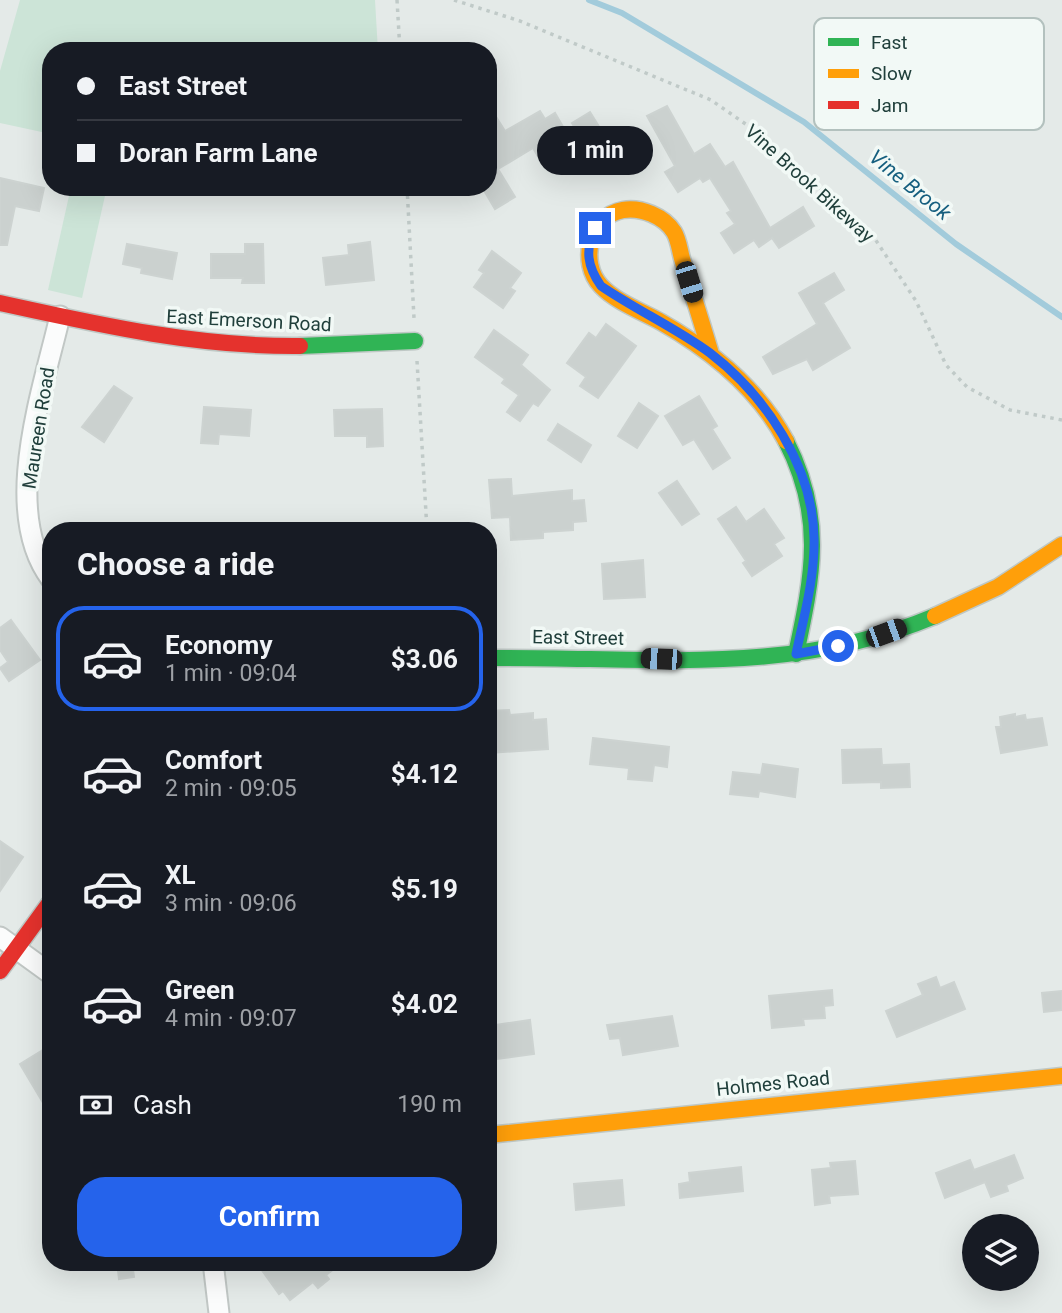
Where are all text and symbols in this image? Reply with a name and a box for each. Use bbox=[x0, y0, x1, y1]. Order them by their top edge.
legend bbox=[814, 18, 1044, 130]
text: Fast bbox=[871, 31, 908, 54]
text: Slow bbox=[871, 62, 912, 85]
text: East Street bbox=[119, 71, 247, 101]
text: Jam bbox=[871, 94, 908, 117]
street label: Vine Brook Bikeway bbox=[740, 119, 879, 247]
callout: 1 min bbox=[537, 126, 653, 176]
text: 1 min bbox=[566, 137, 624, 164]
text: Doran Farm Lane bbox=[119, 138, 317, 168]
water label: Vine Brook bbox=[864, 145, 956, 226]
route end bbox=[579, 212, 611, 244]
car bbox=[673, 259, 706, 305]
street label: East Emerson Road bbox=[166, 305, 332, 336]
street label: Maureen Road bbox=[18, 366, 59, 490]
text: Choose a ride bbox=[77, 545, 274, 583]
car bbox=[863, 616, 910, 650]
street label: East Street bbox=[532, 625, 624, 650]
icon: car bbox=[81, 627, 144, 690]
text: Economy bbox=[165, 630, 272, 660]
route start bbox=[822, 630, 854, 662]
text: $3.06 bbox=[391, 644, 458, 674]
car bbox=[640, 648, 683, 670]
text: 1 min · 09:04 bbox=[165, 660, 297, 687]
icon: car bbox=[81, 742, 144, 805]
text: Comfort bbox=[165, 745, 262, 775]
text: $4.12 bbox=[391, 759, 458, 789]
text: 2 min · 09:05 bbox=[165, 775, 297, 802]
icon: car bbox=[81, 857, 144, 920]
text: XL bbox=[165, 860, 196, 890]
text: $5.19 bbox=[391, 874, 458, 904]
text: 3 min · 09:06 bbox=[165, 890, 297, 917]
icon: car bbox=[81, 972, 144, 1035]
text: Green bbox=[165, 975, 235, 1005]
text: $4.02 bbox=[391, 989, 458, 1019]
text: 4 min · 09:07 bbox=[165, 1005, 297, 1032]
street label: Holmes Road bbox=[715, 1066, 831, 1101]
icon: cash bbox=[77, 1086, 115, 1124]
text: Cash bbox=[133, 1090, 192, 1120]
text: 190 m bbox=[397, 1091, 462, 1118]
button: Confirm bbox=[77, 1177, 462, 1257]
map controls bbox=[962, 1214, 1039, 1291]
button: layers bbox=[962, 1214, 1039, 1291]

